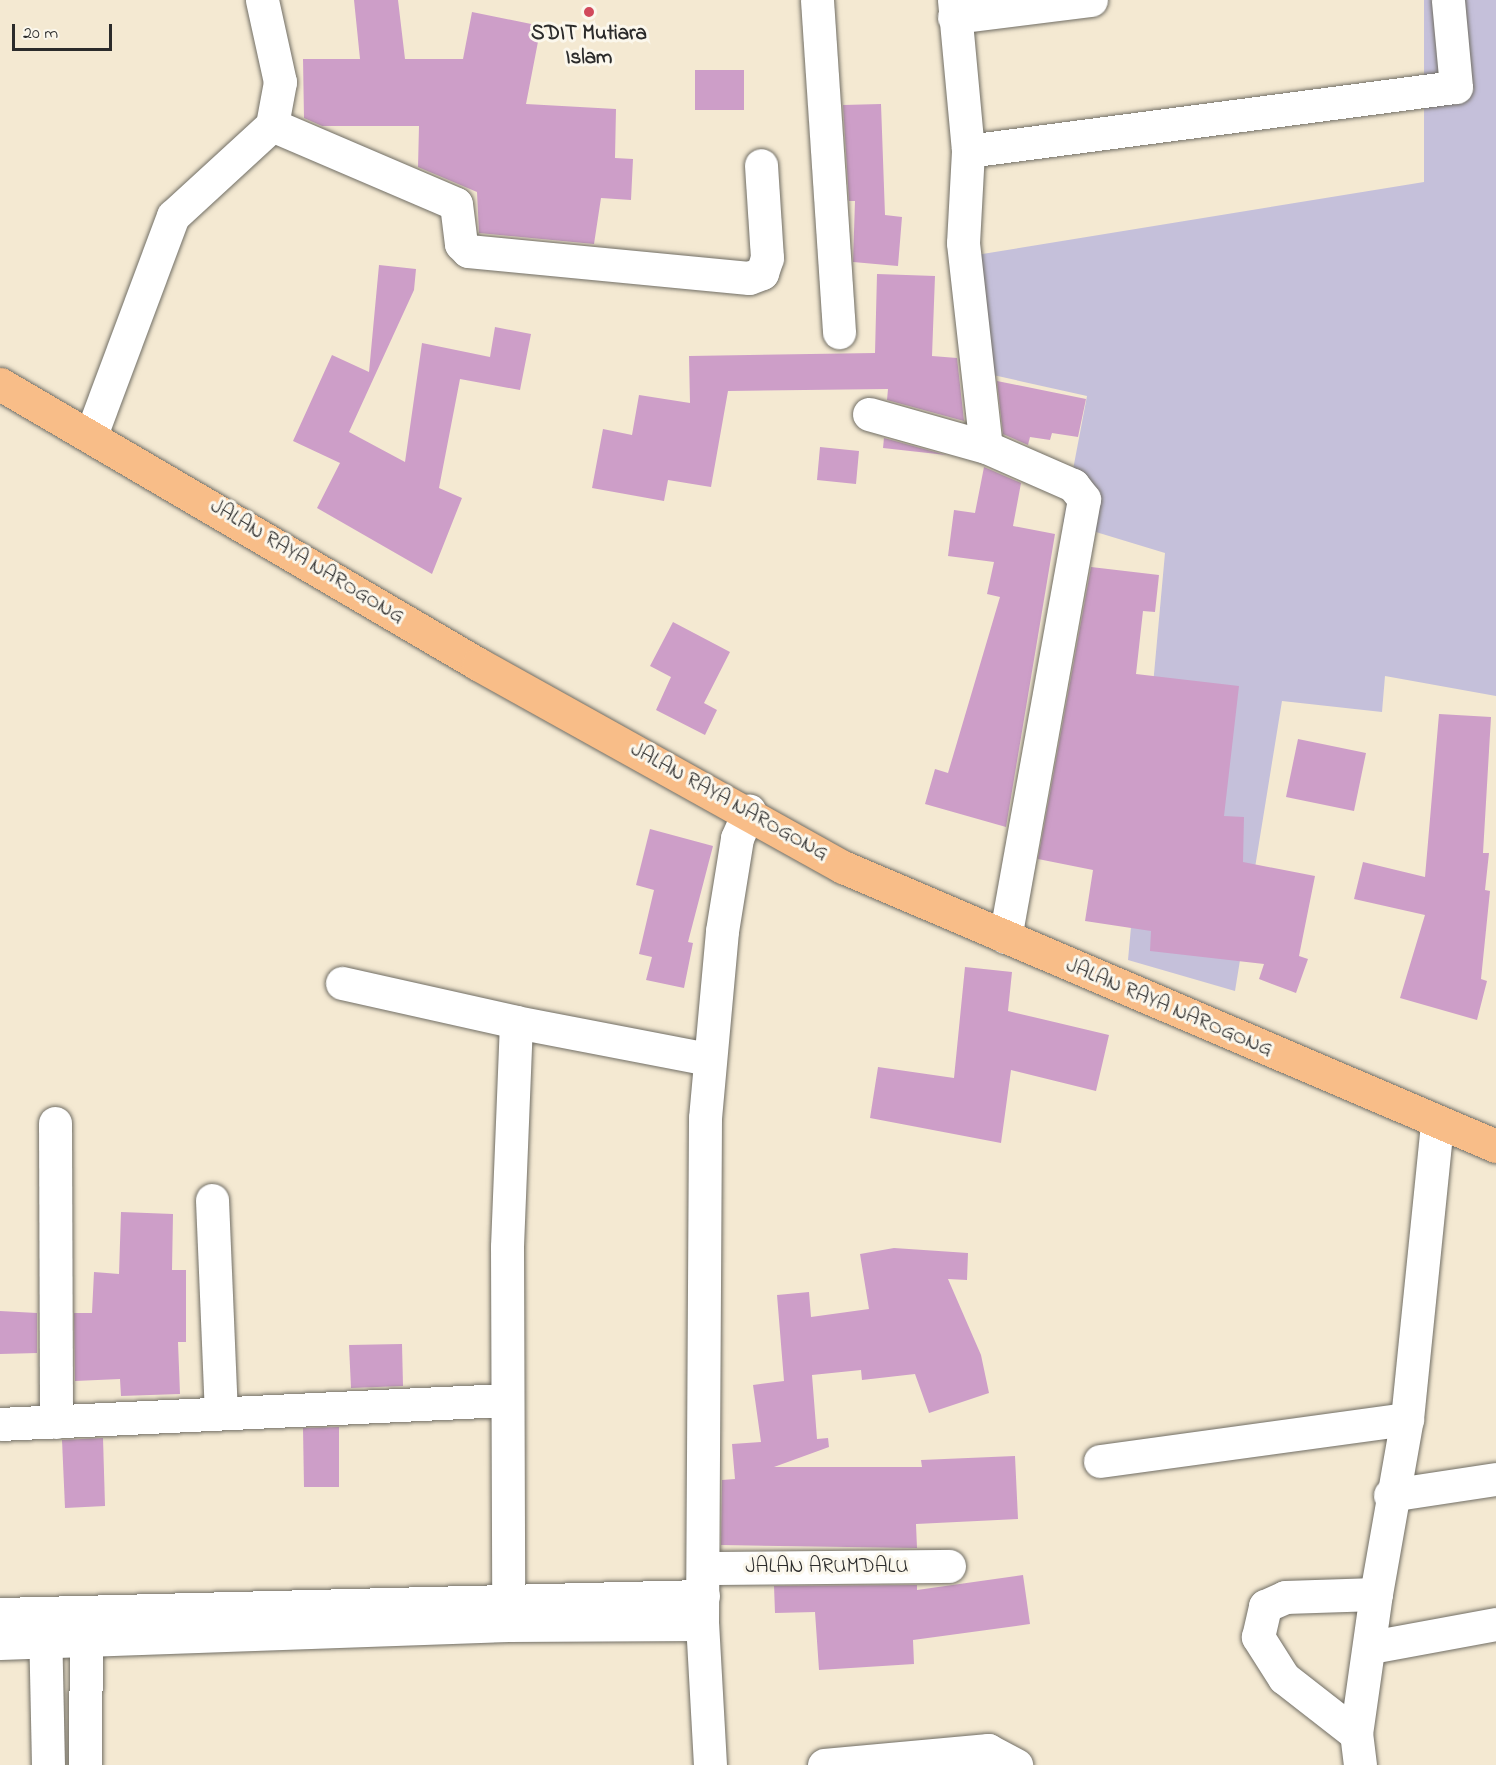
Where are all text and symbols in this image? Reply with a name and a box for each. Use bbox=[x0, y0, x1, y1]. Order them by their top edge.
marker: SDIT Mutiara Islam bbox=[582, 5, 596, 19]
scale bar bbox=[15, 12, 116, 50]
text: 20 m bbox=[23, 21, 58, 47]
place label: SDIT Mutiara Islam bbox=[531, 21, 647, 71]
street label: JALAN RAYA NAROGONG bbox=[205, 494, 409, 630]
street label: JALAN RAYA NAROGONG bbox=[626, 737, 832, 867]
street label: JALAN RAYA NAROGONG bbox=[1062, 953, 1276, 1063]
street label: JALAN ARUMDALU bbox=[745, 1554, 909, 1580]

